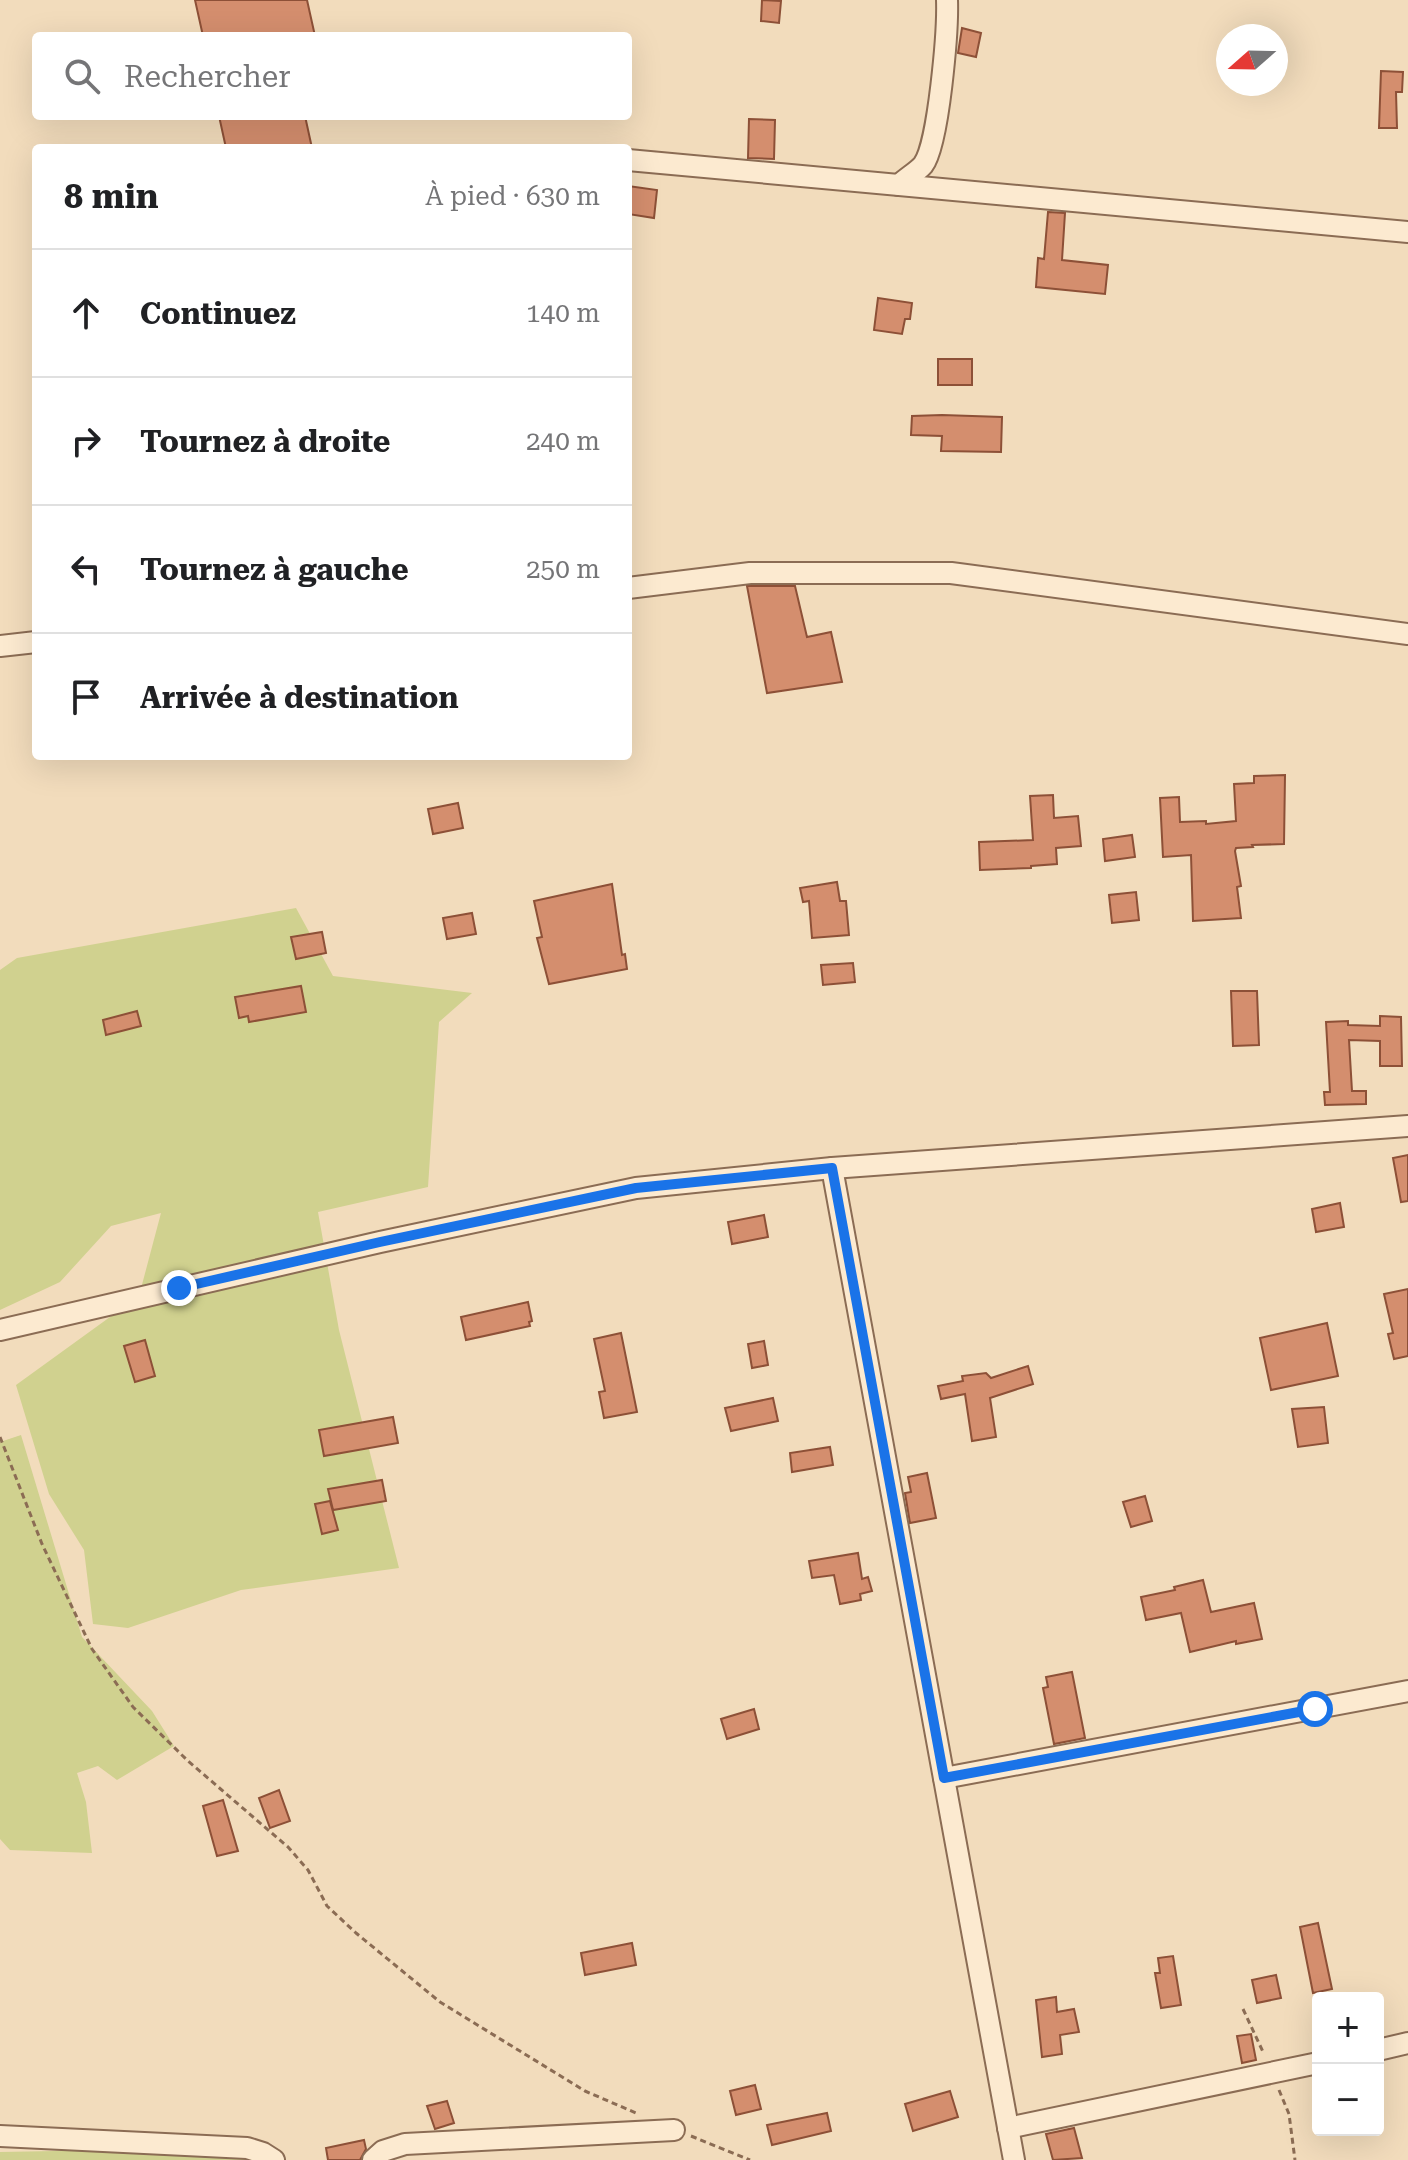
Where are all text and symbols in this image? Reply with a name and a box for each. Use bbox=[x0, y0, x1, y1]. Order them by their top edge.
north arrow bbox=[1216, 24, 1288, 96]
search box bbox=[32, 32, 632, 120]
icon: search bbox=[60, 54, 104, 98]
text: Rechercher bbox=[124, 59, 291, 94]
text: 8 min bbox=[64, 176, 159, 216]
text: À pied · 630 m bbox=[425, 181, 600, 211]
icon: ahead bbox=[64, 291, 108, 335]
text: Continuez bbox=[140, 296, 296, 331]
text: 140 m bbox=[526, 298, 600, 328]
icon: right bbox=[64, 419, 108, 463]
text: Tournez à droite bbox=[140, 424, 390, 459]
text: 240 m bbox=[526, 426, 600, 456]
icon: left bbox=[64, 547, 108, 591]
text: Tournez à gauche bbox=[140, 552, 409, 587]
text: 250 m bbox=[526, 554, 600, 584]
icon: arrive bbox=[64, 675, 108, 719]
text: Arrivée à destination bbox=[140, 680, 459, 715]
route end bbox=[161, 1270, 197, 1306]
route start bbox=[1297, 1691, 1333, 1727]
map controls bbox=[1312, 1992, 1384, 2136]
button: + bbox=[1312, 1992, 1384, 2064]
button: − bbox=[1312, 2064, 1384, 2136]

